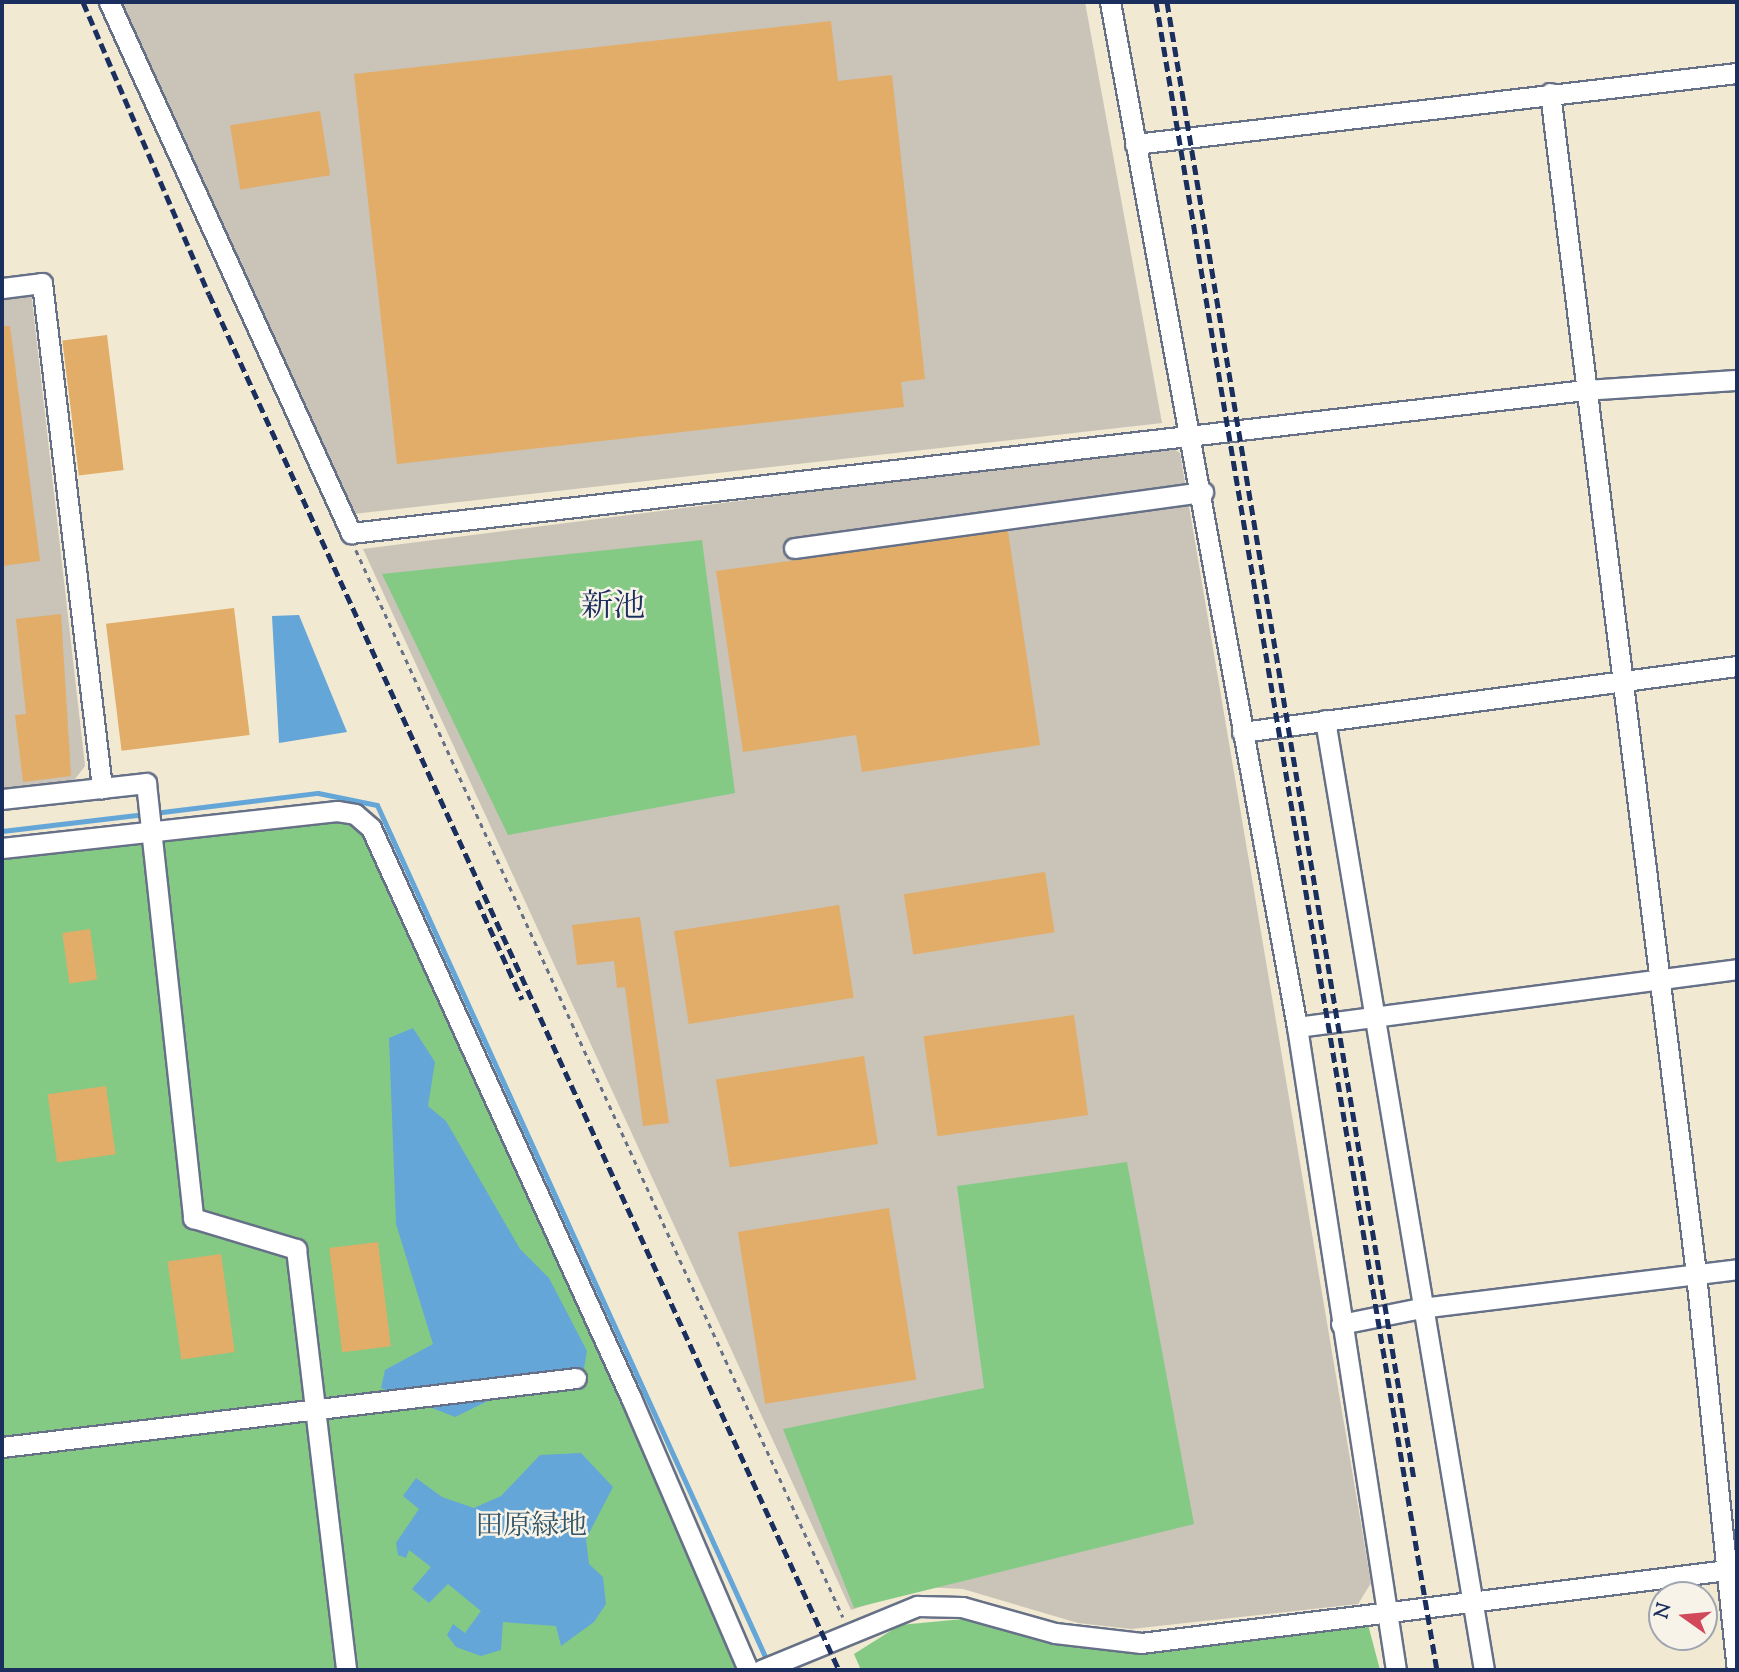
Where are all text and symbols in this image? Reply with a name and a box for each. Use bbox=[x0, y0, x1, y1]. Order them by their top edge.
district label: 新池 bbox=[581, 589, 645, 627]
park label: 田原緑地 bbox=[475, 1510, 587, 1544]
north arrow bbox=[1648, 1581, 1718, 1651]
text: N bbox=[1649, 1600, 1679, 1622]

